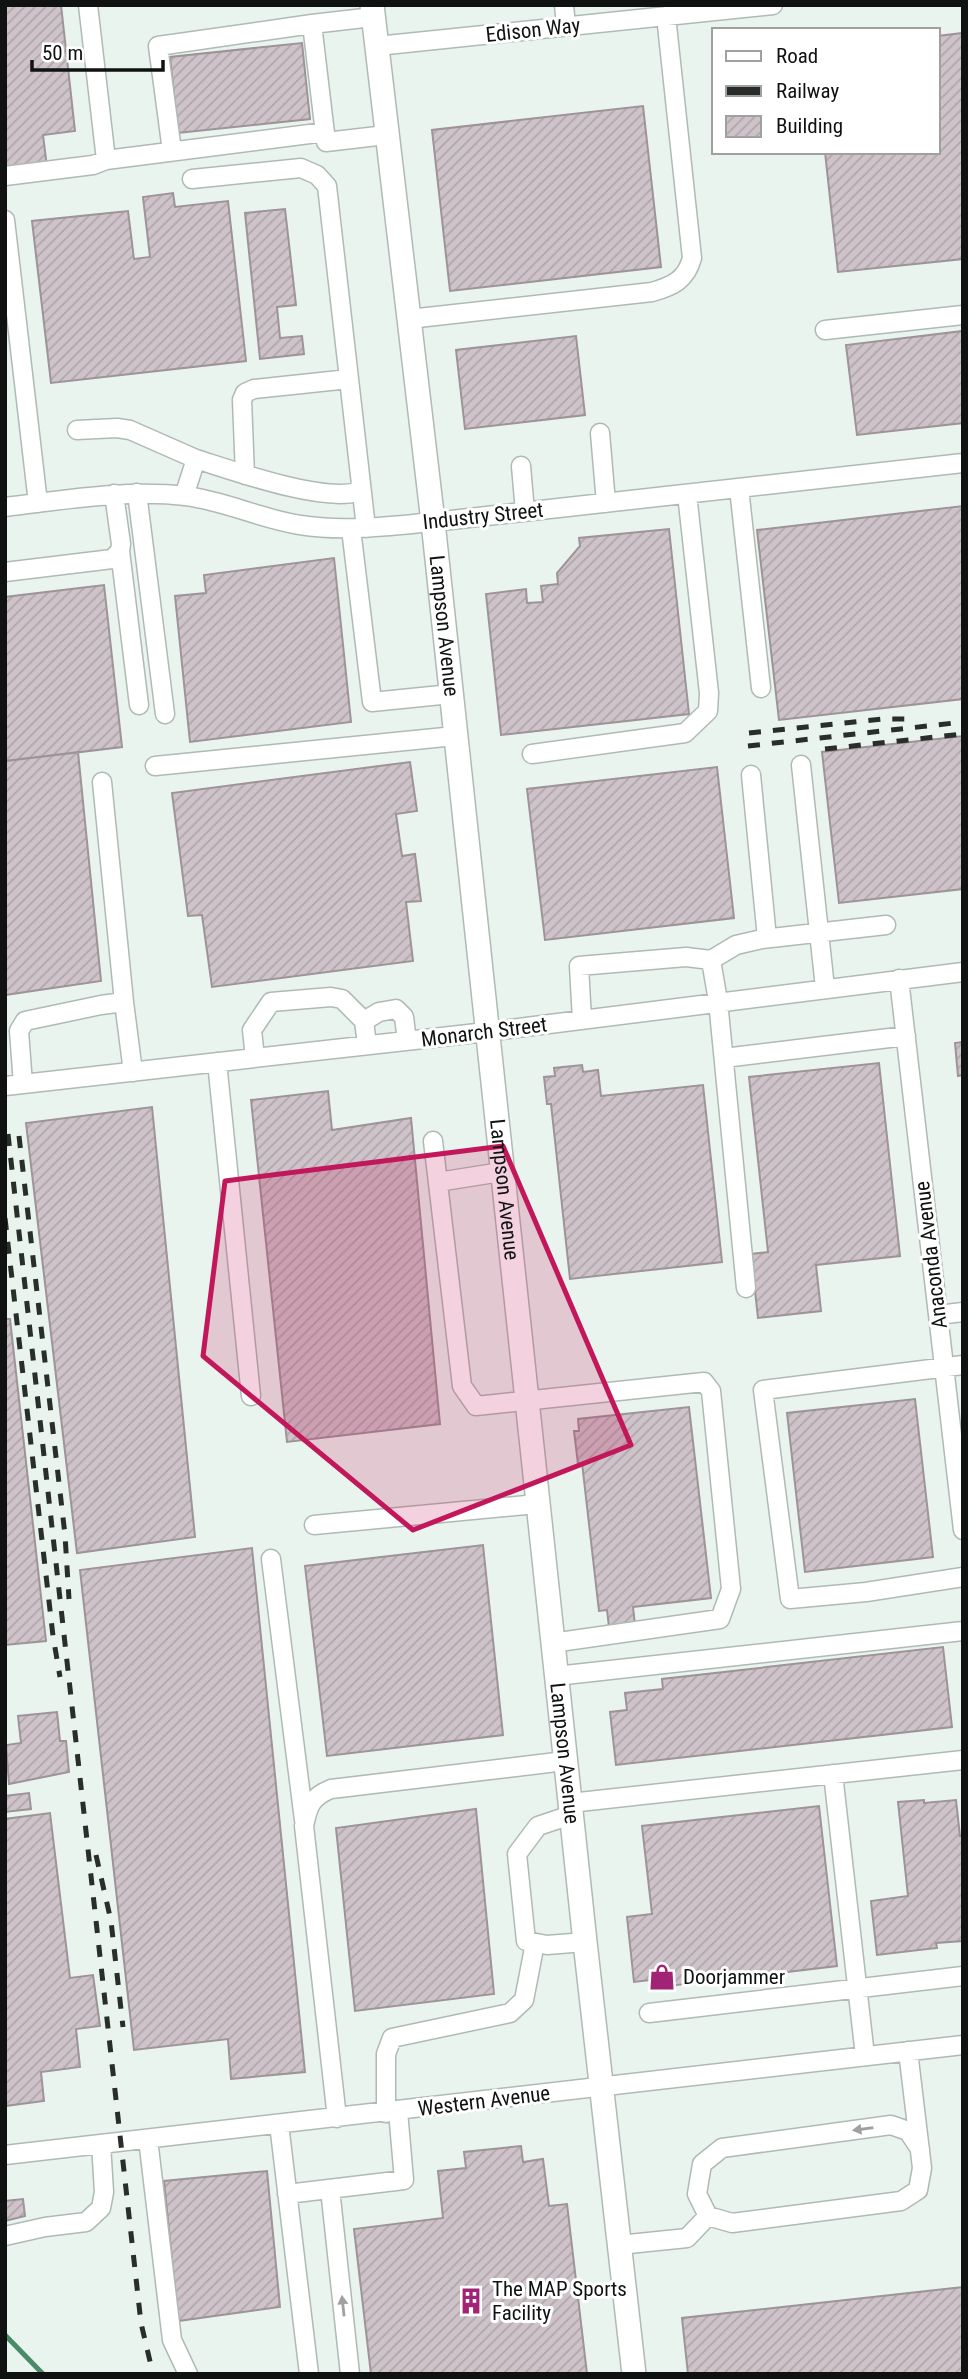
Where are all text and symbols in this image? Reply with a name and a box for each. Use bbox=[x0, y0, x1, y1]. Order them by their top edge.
street label: Edison Way bbox=[485, 13, 582, 47]
scale bar bbox=[32, 28, 163, 72]
legend bbox=[712, 28, 940, 154]
text: 50 m bbox=[42, 41, 83, 65]
text: Road bbox=[776, 44, 818, 68]
text: Railway bbox=[776, 79, 839, 103]
text: Building bbox=[776, 114, 843, 138]
street label: Industry Street bbox=[422, 498, 544, 534]
street label: Lampson Avenue bbox=[425, 554, 464, 698]
street label: Monarch Street bbox=[420, 1012, 548, 1052]
street label: Lampson Avenue bbox=[485, 1118, 524, 1262]
street label: Anaconda Avenue bbox=[910, 1180, 952, 1330]
street label: Lampson Avenue bbox=[545, 1682, 584, 1825]
shop icon: Doorjammer bbox=[647, 1962, 677, 1992]
place label: Doorjammer bbox=[683, 1965, 785, 1989]
street label: Western Avenue bbox=[417, 2081, 552, 2121]
one-way arrow bbox=[852, 2124, 874, 2135]
place label: The MAP Sports Facility bbox=[492, 2277, 627, 2325]
building icon: The MAP Sports Facility bbox=[456, 2286, 486, 2316]
one-way arrow bbox=[337, 2295, 348, 2317]

